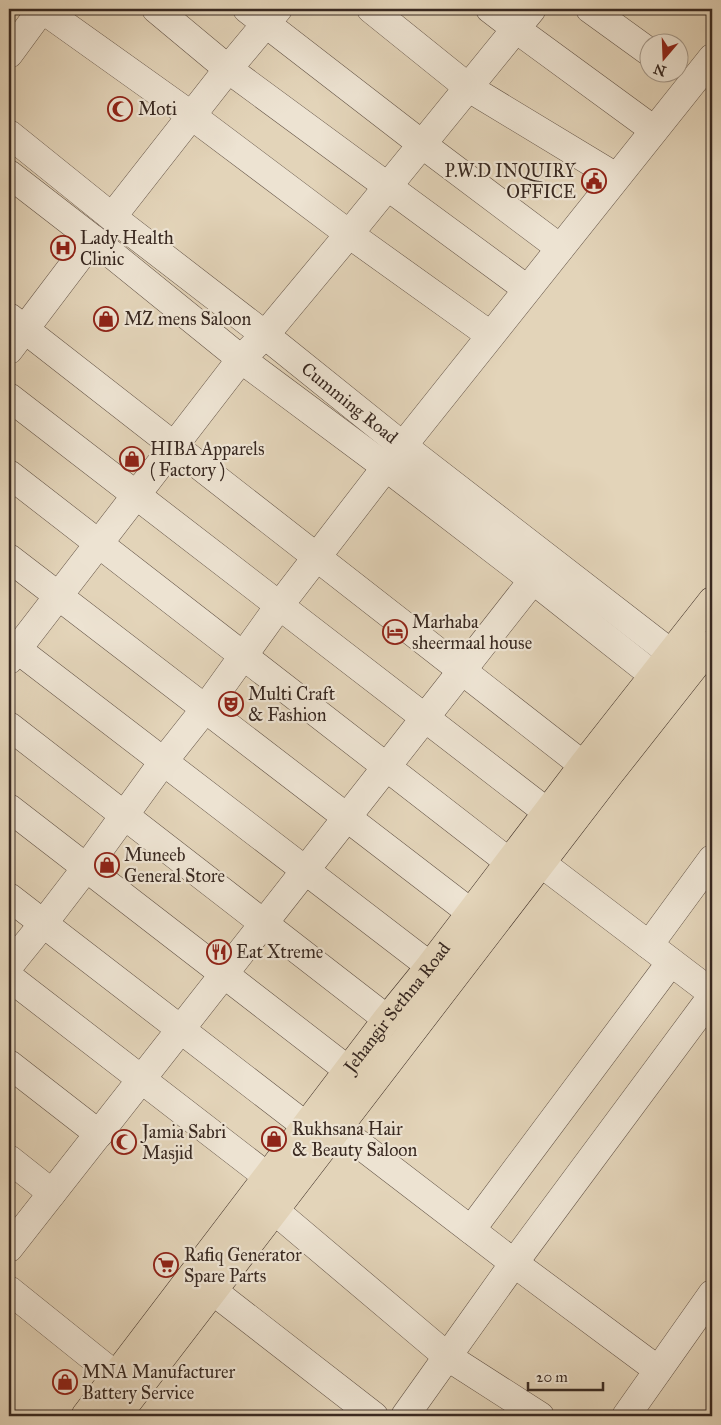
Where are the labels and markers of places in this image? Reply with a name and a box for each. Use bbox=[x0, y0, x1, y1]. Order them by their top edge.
mosque icon: Moti bbox=[107, 96, 133, 122]
place label: Moti bbox=[138, 98, 177, 120]
place label: P.W.D INQUIRY OFFICE bbox=[445, 160, 577, 203]
public building icon: P.W.D INQUIRY OFFICE bbox=[581, 168, 607, 194]
place label: Lady Health Clinic bbox=[80, 227, 174, 270]
hospital icon: Lady Health Clinic bbox=[50, 235, 76, 261]
shop icon: MZ mens Saloon bbox=[93, 306, 119, 332]
place label: MZ mens Saloon bbox=[124, 308, 252, 330]
place label: HIBA Apparels ( Factory ) bbox=[150, 438, 265, 482]
shop icon: HIBA Apparels ( Factory ) bbox=[119, 446, 145, 472]
place label: Marhaba sheermaal house bbox=[412, 611, 532, 654]
hotel icon: Marhaba sheermaal house bbox=[382, 619, 408, 645]
place label: Multi Craft & Fashion bbox=[248, 683, 336, 726]
theatre icon: Multi Craft & Fashion bbox=[218, 691, 244, 717]
place label: Muneeb General Store bbox=[124, 844, 225, 887]
shop icon: Muneeb General Store bbox=[94, 852, 120, 878]
restaurant icon: Eat Xtreme bbox=[206, 939, 232, 965]
place label: Eat Xtreme bbox=[236, 941, 323, 963]
place label: Rukhsana Hair & Beauty Saloon bbox=[292, 1118, 418, 1161]
place label: Jamia Sabri Masjid bbox=[140, 1121, 226, 1164]
shop icon: Rukhsana Hair & Beauty Saloon bbox=[261, 1126, 287, 1152]
mosque icon: Jamia Sabri Masjid bbox=[111, 1129, 137, 1155]
place label: Rafiq Generator Spare Parts bbox=[184, 1244, 302, 1287]
supermarket icon: Rafiq Generator Spare Parts bbox=[153, 1252, 179, 1278]
place label: MNA Manufacturer Battery Service bbox=[82, 1361, 235, 1404]
shop icon: MNA Manufacturer Battery Service bbox=[52, 1369, 78, 1395]

